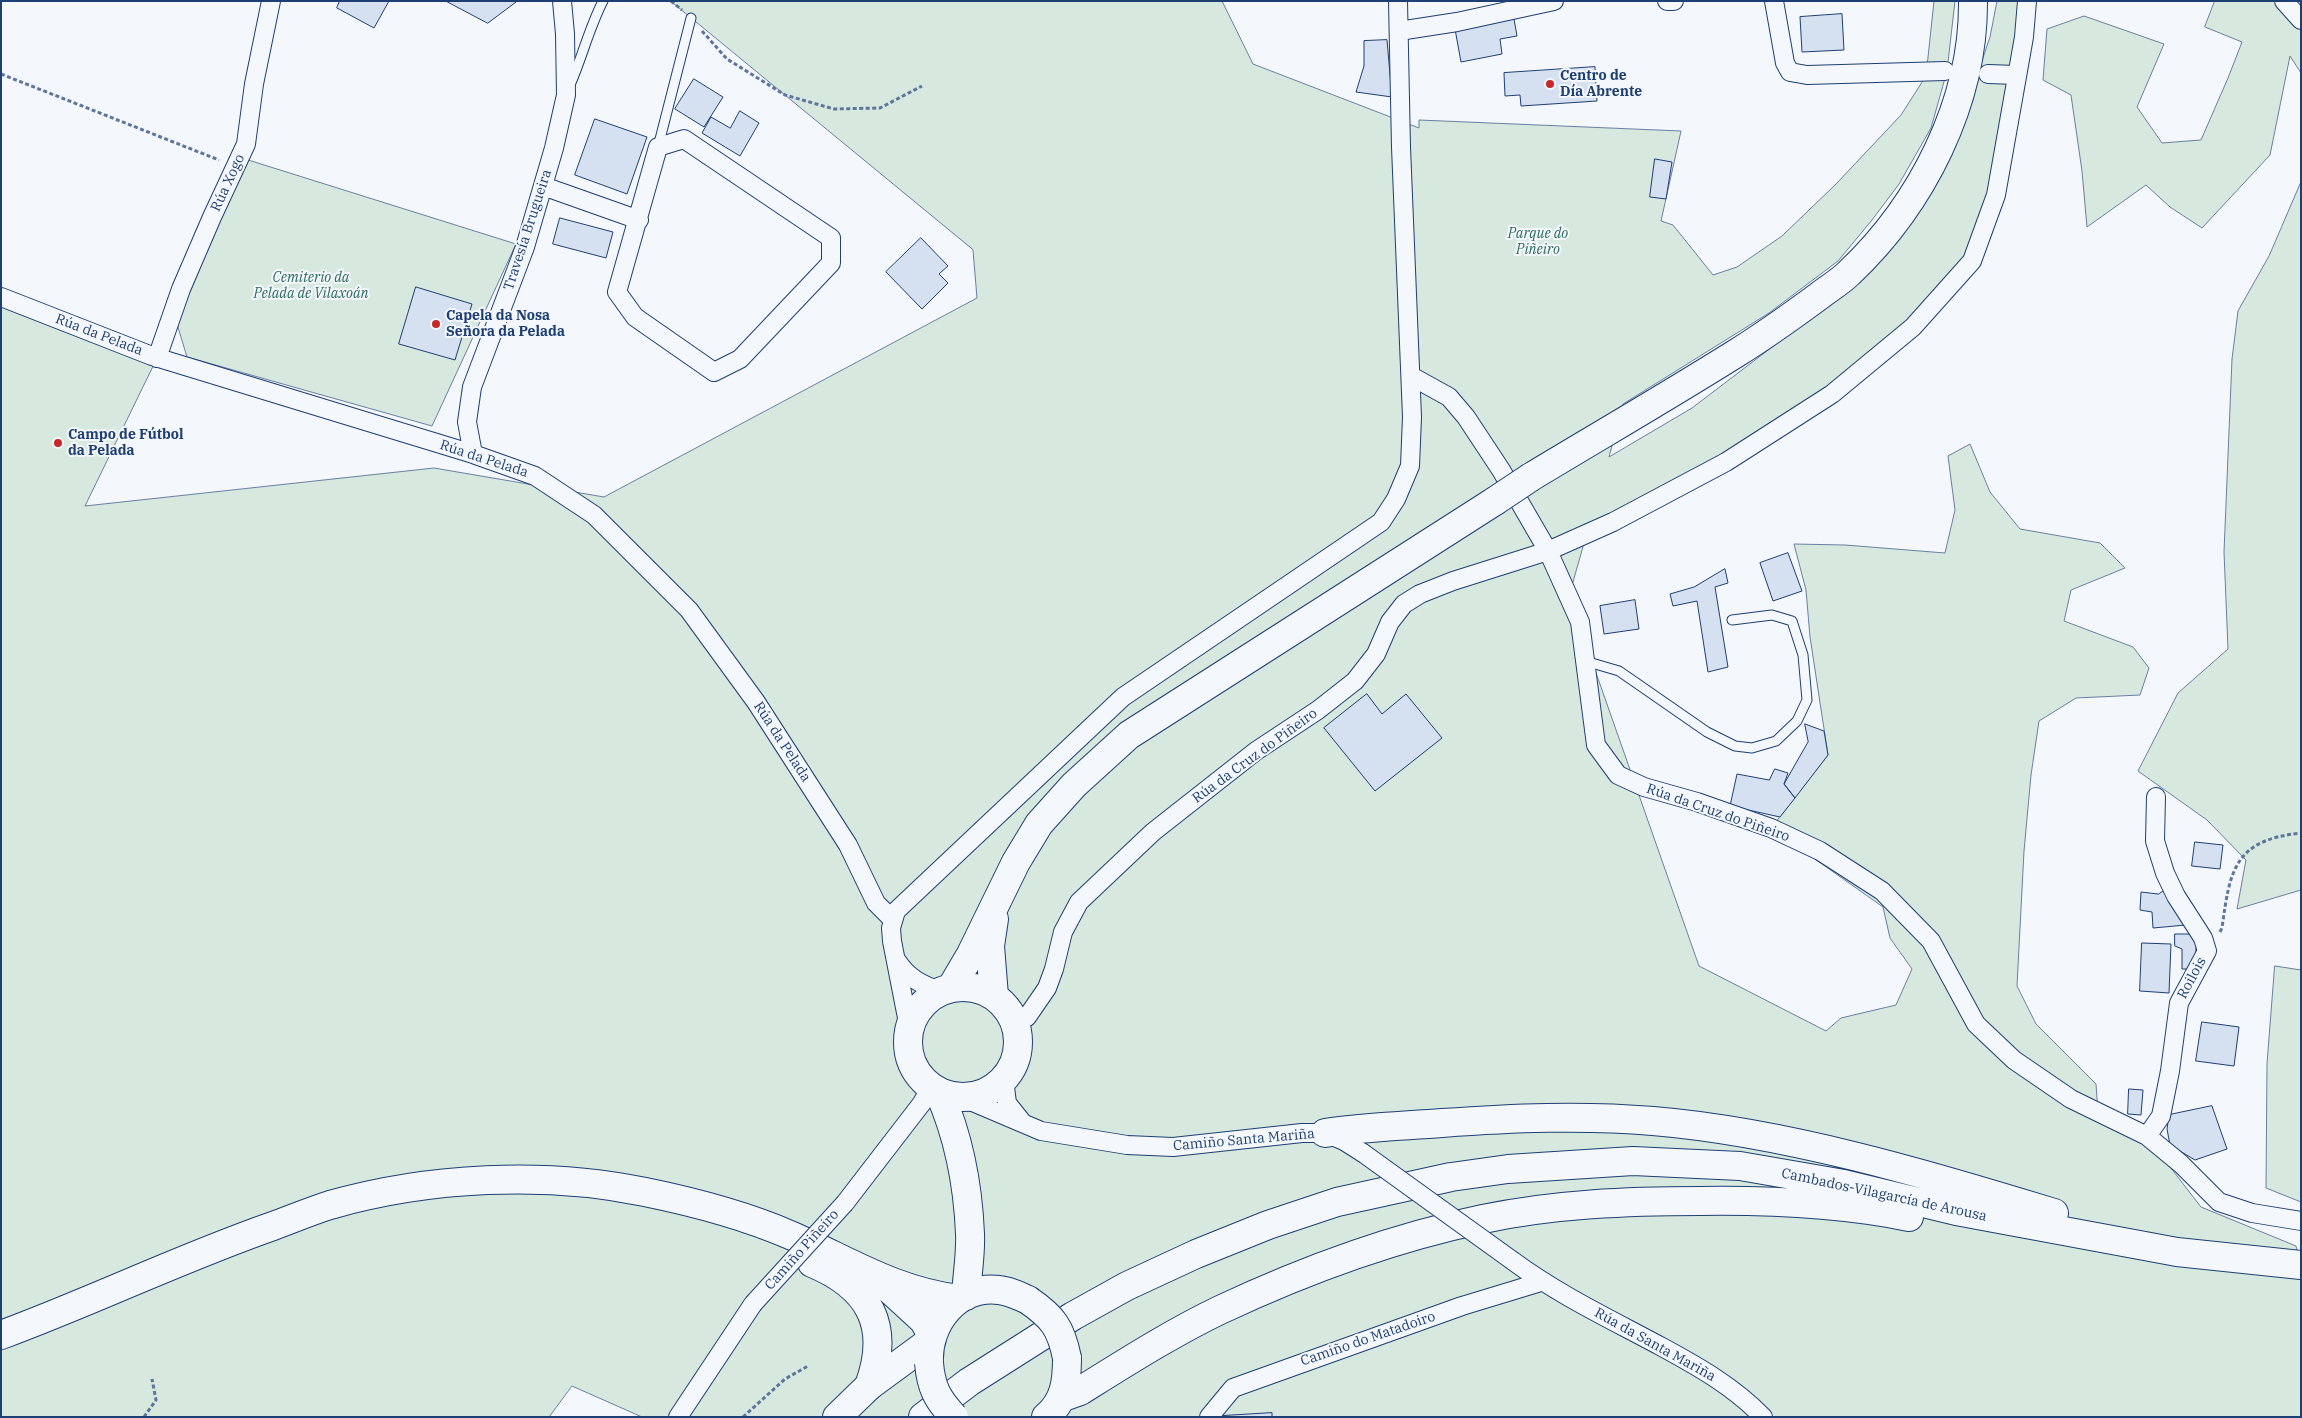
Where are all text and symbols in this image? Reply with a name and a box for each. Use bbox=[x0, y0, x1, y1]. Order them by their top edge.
place label: Centro de Día Abrente bbox=[1560, 68, 1642, 100]
marker: Centro de Día Abrente bbox=[1544, 78, 1556, 90]
street label: Rúa Xogo bbox=[207, 152, 249, 214]
street label: Travesía Brugueira bbox=[501, 167, 555, 293]
park label: Parque do Piñeiro bbox=[1508, 226, 1568, 258]
park label: Cemiterio da Pelada de Vilaxoán bbox=[253, 270, 369, 302]
place label: Capela da Nosa Señora da Pelada bbox=[446, 308, 565, 341]
street label: Rúa da Pelada bbox=[53, 311, 145, 359]
marker: Capela da Nosa Señora da Pelada bbox=[430, 318, 442, 330]
place label: Campo de Fútbol da Pelada bbox=[68, 427, 184, 460]
marker: Campo de Fútbol da Pelada bbox=[52, 437, 64, 449]
street label: Rúa da Pelada bbox=[438, 437, 530, 481]
street label: Rúa da Pelada bbox=[750, 699, 814, 785]
street label: Rúa da Cruz do Piñeiro bbox=[1189, 705, 1321, 807]
street label: Rúa da Cruz do Piñeiro bbox=[1644, 781, 1792, 845]
street label: Roilois bbox=[2174, 954, 2210, 1002]
street label: Camiño Santa Mariña bbox=[1172, 1125, 1316, 1155]
street label: Cambados-Vilagarcía de Arousa bbox=[1780, 1165, 1988, 1225]
street label: Camiño Piñeiro bbox=[761, 1206, 843, 1294]
street label: Rúa da Santa Mariña bbox=[1591, 1305, 1719, 1385]
street label: Camiño do Matadoiro bbox=[1298, 1308, 1438, 1370]

